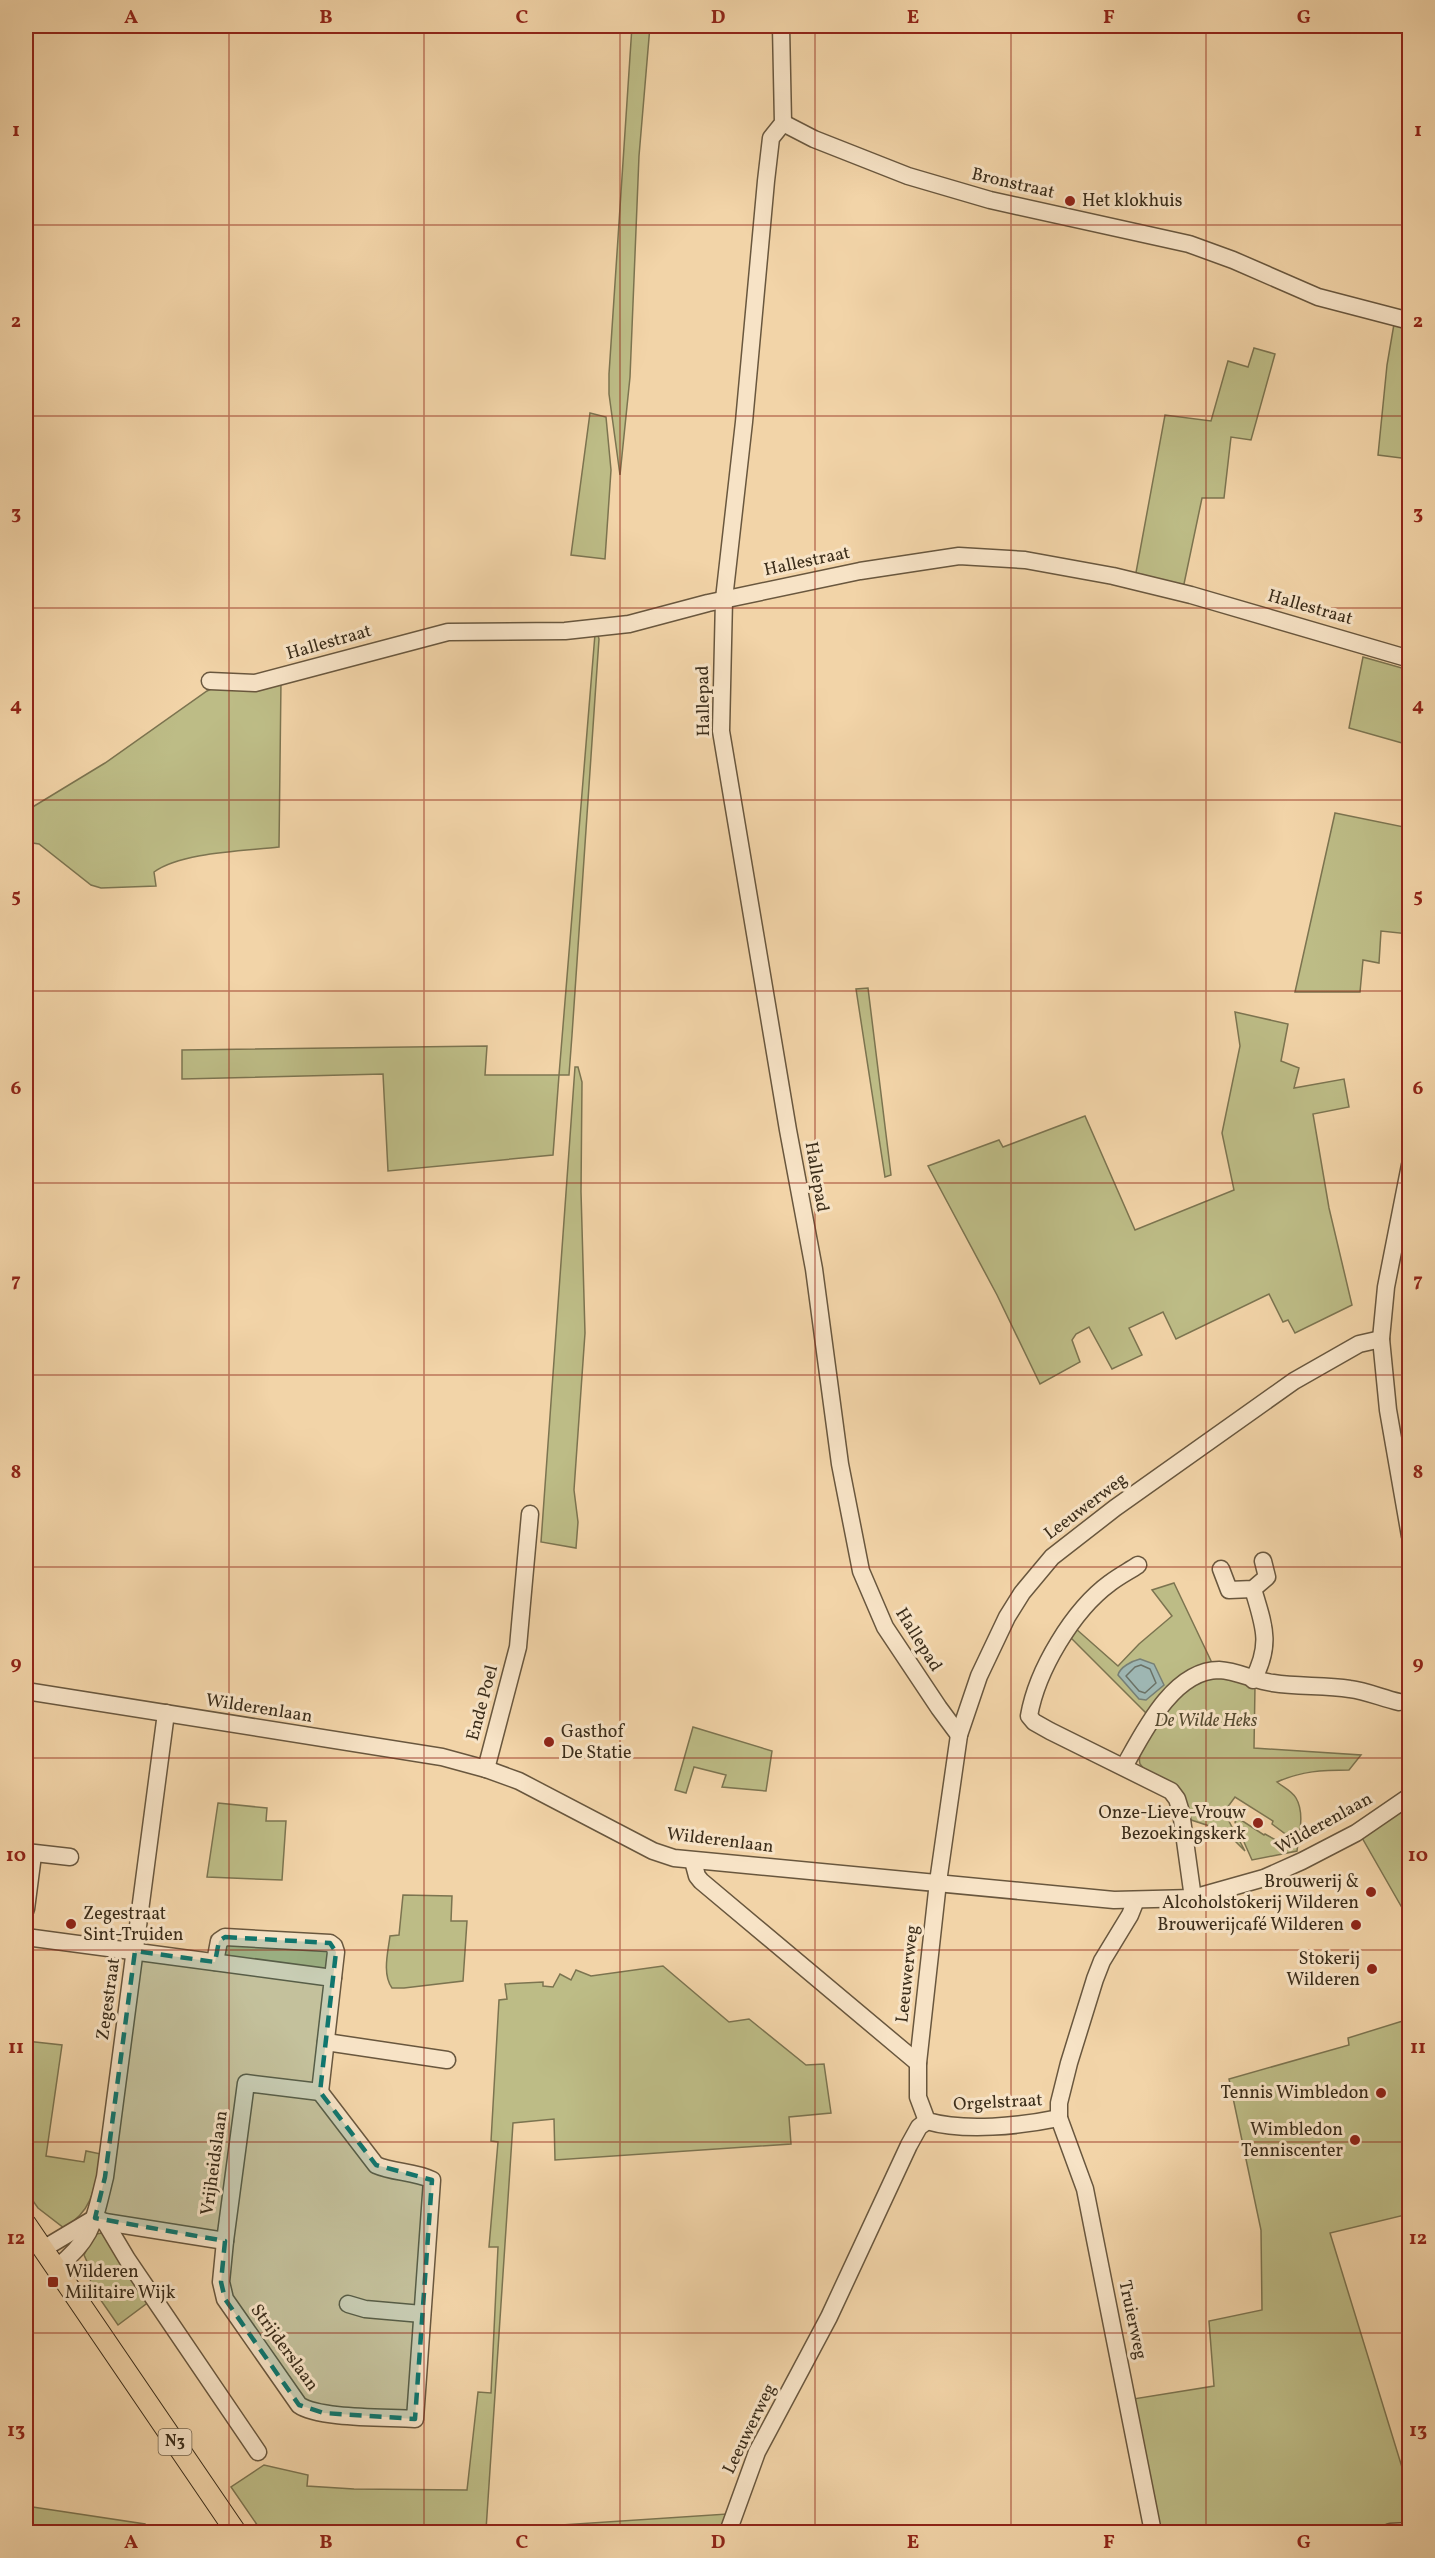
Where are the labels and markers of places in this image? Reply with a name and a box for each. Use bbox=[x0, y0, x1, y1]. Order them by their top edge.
place label: Het klokhuis bbox=[1082, 189, 1182, 214]
marker: Het klokhuis bbox=[1063, 194, 1077, 208]
place label: Gasthof De Statie bbox=[561, 1720, 632, 1766]
marker: Gasthof De Statie bbox=[542, 1735, 556, 1749]
place label: Onze-Lieve-Vrouw Bezoekingskerk bbox=[1099, 1801, 1246, 1847]
marker: Onze-Lieve-Vrouw Bezoekingskerk bbox=[1251, 1816, 1265, 1830]
place label: Brouwerij & Alcoholstokerij Wilderen bbox=[1162, 1870, 1359, 1916]
marker: Brouwerij & Alcoholstokerij Wilderen bbox=[1364, 1885, 1378, 1899]
place label: Zegestraat Sint-Truiden bbox=[83, 1902, 184, 1948]
place label: Brouwerijcafé Wilderen bbox=[1157, 1913, 1344, 1938]
marker: Zegestraat Sint-Truiden bbox=[64, 1917, 78, 1931]
marker: Brouwerijcafé Wilderen bbox=[1349, 1918, 1363, 1932]
place label: Stokerij Wilderen bbox=[1286, 1947, 1360, 1993]
marker: Stokerij Wilderen bbox=[1365, 1962, 1379, 1976]
place label: Tennis Wimbledon bbox=[1221, 2081, 1369, 2106]
marker: Tennis Wimbledon bbox=[1374, 2086, 1388, 2100]
place label: Wimbledon Tenniscenter bbox=[1241, 2118, 1343, 2164]
marker: Wimbledon Tenniscenter bbox=[1348, 2133, 1362, 2147]
place label: Wilderen Militaire Wijk bbox=[65, 2260, 176, 2306]
marker: Wilderen Militaire Wijk bbox=[46, 2275, 60, 2289]

